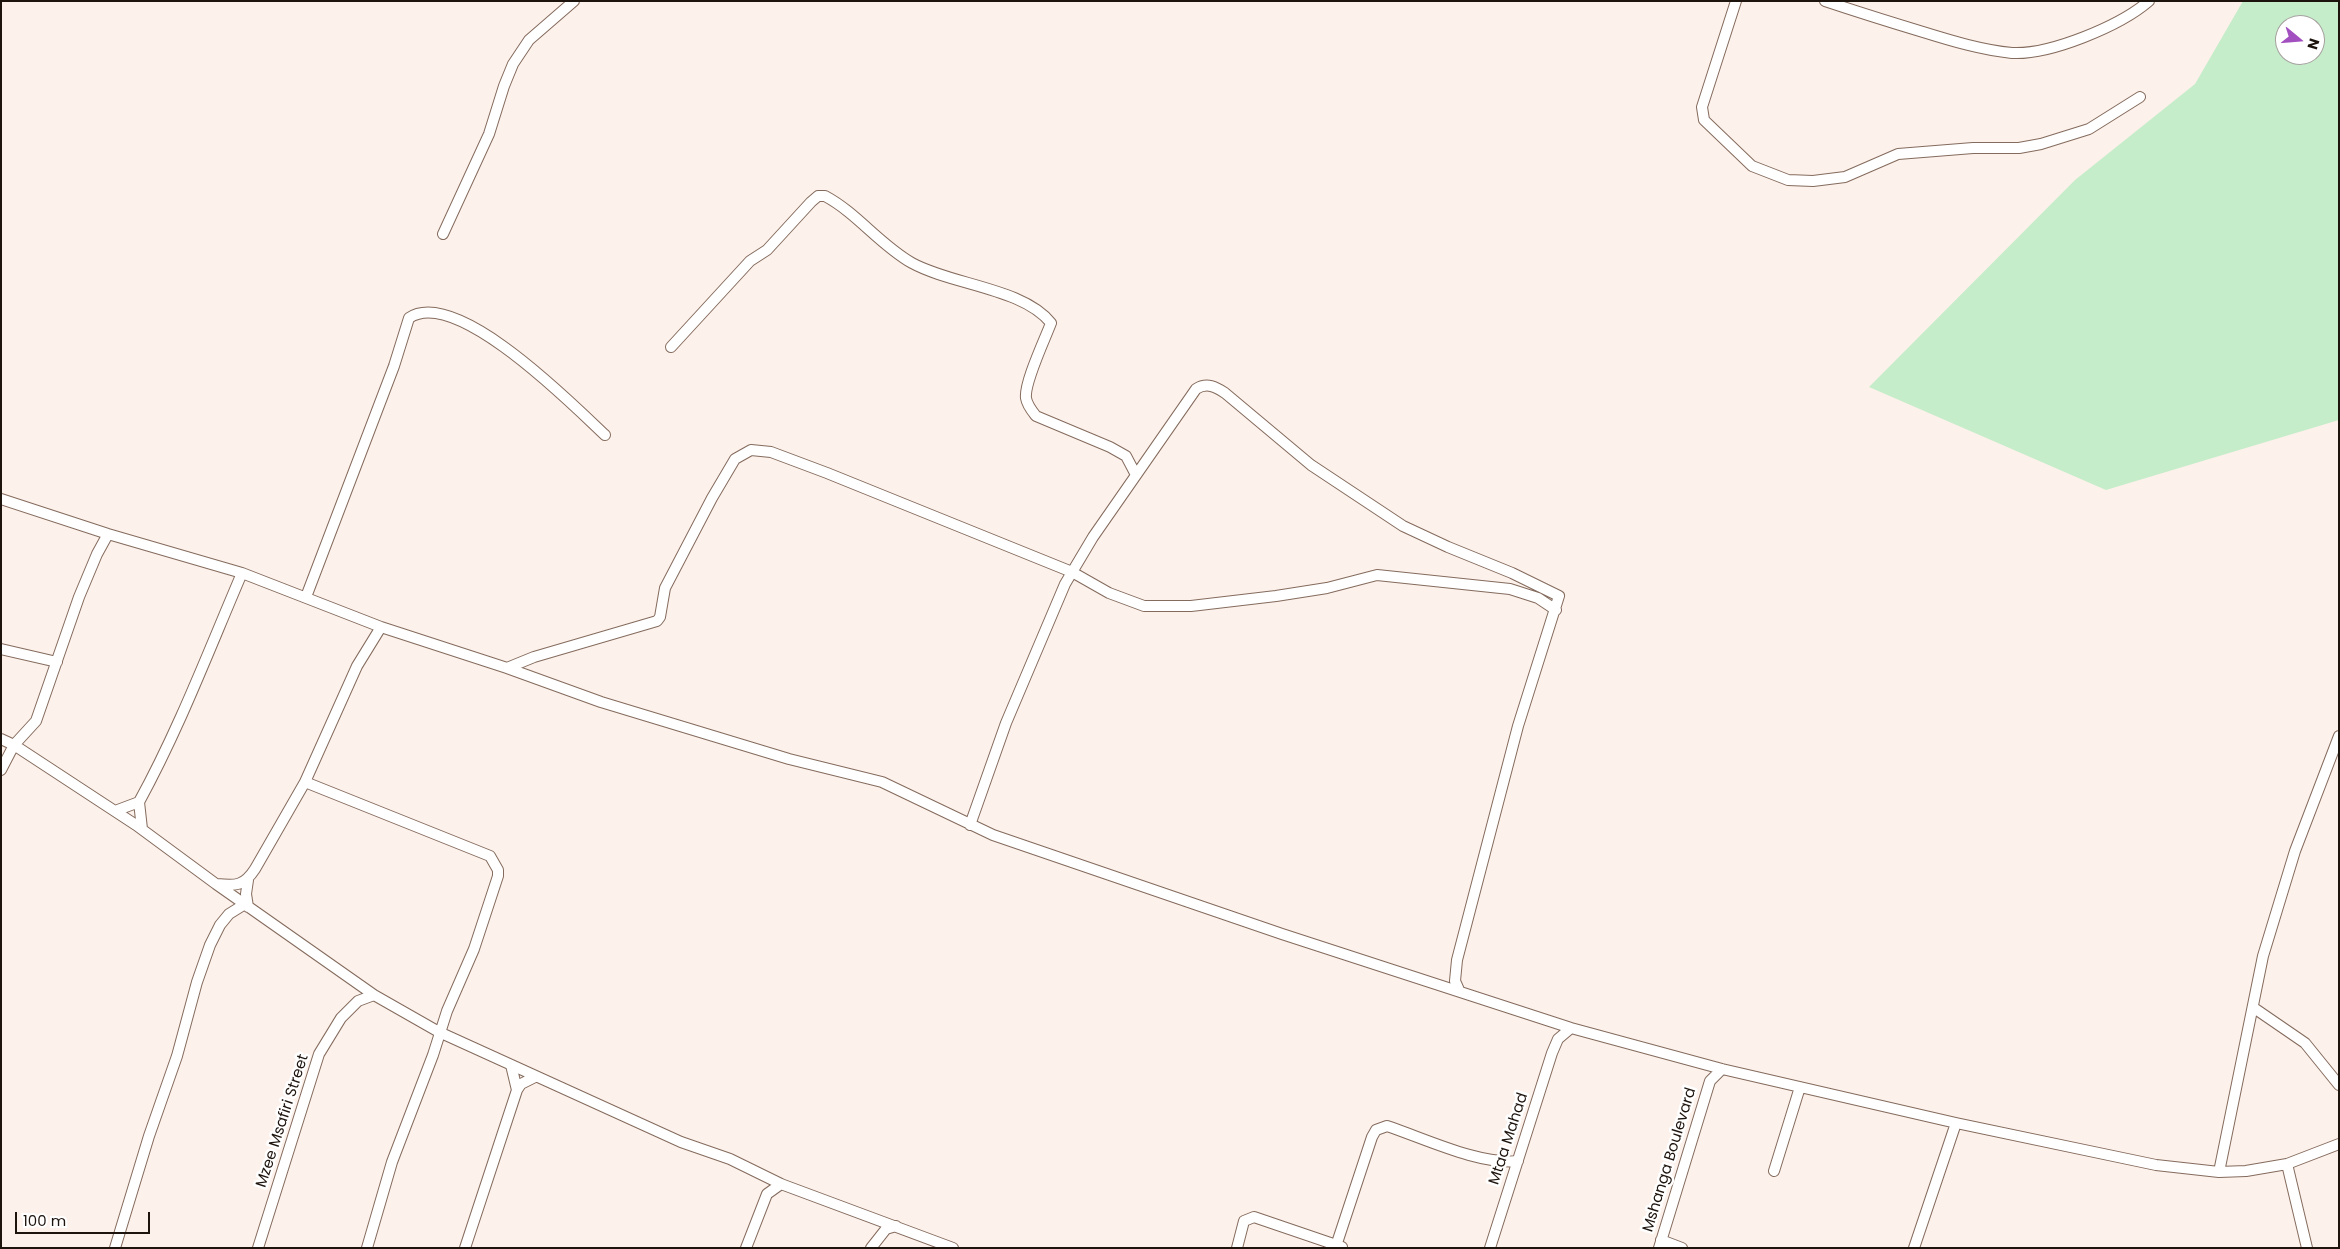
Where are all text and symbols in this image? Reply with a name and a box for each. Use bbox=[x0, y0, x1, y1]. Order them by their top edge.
north arrow bbox=[2275, 15, 2325, 65]
text: N bbox=[2302, 36, 2324, 52]
street label: Mzee Msafiri Street bbox=[253, 1052, 313, 1190]
street label: Mshanga Boulevard bbox=[1639, 1086, 1701, 1234]
street label: Mtaa Mahad bbox=[1486, 1091, 1532, 1187]
scale bar bbox=[18, 1202, 152, 1234]
text: 100 m bbox=[23, 1210, 66, 1231]

